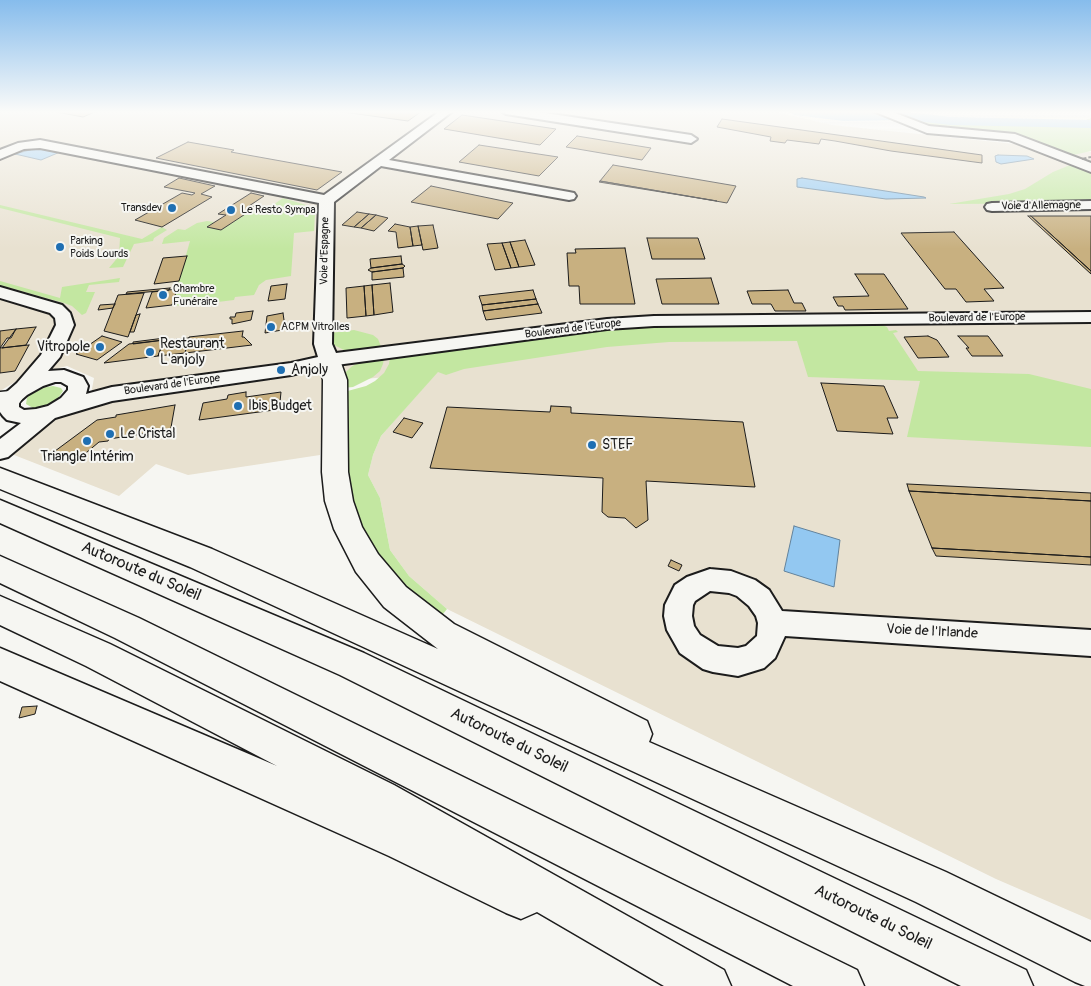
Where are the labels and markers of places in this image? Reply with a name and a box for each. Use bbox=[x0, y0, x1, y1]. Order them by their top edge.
place label: Transdev bbox=[121, 201, 162, 215]
marker: Transdev bbox=[166, 202, 178, 214]
place label: Le Resto Sympa bbox=[241, 203, 316, 217]
marker: Le Resto Sympa bbox=[225, 204, 237, 216]
place label: Parking Poids Lourds bbox=[70, 234, 128, 260]
marker: Parking Poids Lourds bbox=[54, 241, 66, 253]
place label: Chambre Funéraire bbox=[173, 282, 217, 308]
marker: Chambre Funéraire bbox=[157, 289, 169, 301]
place label: ACPM Vitrolles bbox=[281, 320, 349, 334]
marker: ACPM Vitrolles bbox=[265, 321, 277, 333]
place label: Restaurant L'anjoly bbox=[160, 336, 225, 368]
place label: Vitropole bbox=[37, 339, 90, 355]
marker: Vitropole bbox=[94, 341, 106, 353]
marker: Restaurant L'anjoly bbox=[144, 346, 156, 358]
place label: Anjoly bbox=[291, 362, 328, 378]
marker: Anjoly bbox=[275, 364, 287, 376]
place label: Ibis Budget bbox=[248, 398, 312, 414]
marker: Ibis Budget bbox=[232, 400, 244, 412]
place label: Le Cristal bbox=[120, 426, 176, 442]
marker: Le Cristal bbox=[104, 428, 116, 440]
marker: Triangle Intérim bbox=[81, 435, 93, 447]
place label: STEF bbox=[602, 437, 634, 453]
marker: STEF bbox=[586, 439, 598, 451]
place label: Triangle Intérim bbox=[40, 449, 134, 465]

